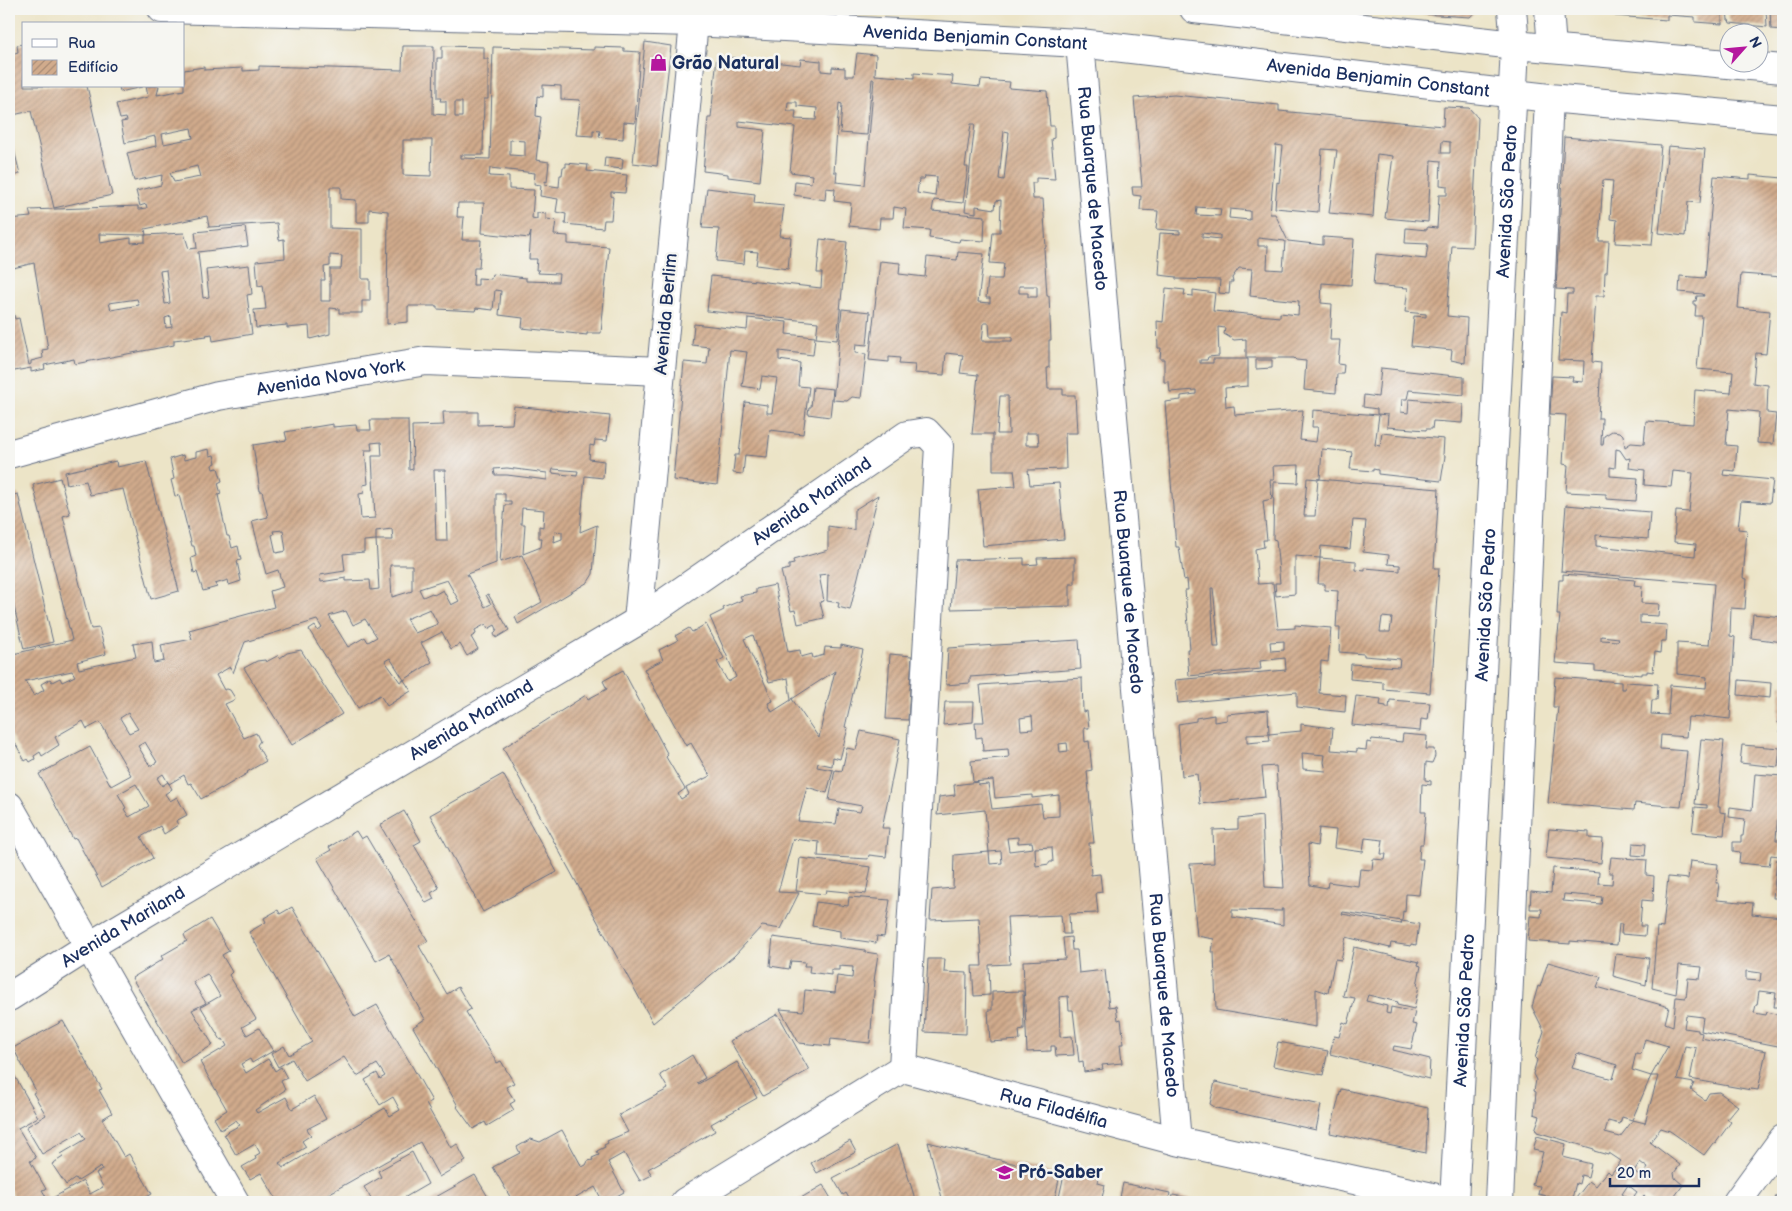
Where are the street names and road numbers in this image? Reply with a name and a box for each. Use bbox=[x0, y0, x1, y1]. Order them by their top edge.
street label: Avenida Benjamin Constant bbox=[863, 21, 1089, 54]
street label: Avenida Benjamin Constant bbox=[1266, 54, 1491, 102]
street label: Rua Buarque de Macedo bbox=[1073, 85, 1112, 292]
street label: Avenida São Pedro bbox=[1492, 124, 1521, 279]
street label: Avenida Berlim bbox=[650, 252, 682, 376]
street label: Avenida Nova York bbox=[255, 354, 406, 400]
street label: Avenida Mariland bbox=[748, 452, 875, 550]
street label: Rua Buarque de Macedo bbox=[1109, 489, 1148, 695]
street label: Avenida São Pedro bbox=[1471, 528, 1500, 682]
street label: Avenida Mariland bbox=[405, 675, 537, 765]
street label: Avenida Mariland bbox=[57, 881, 189, 972]
street label: Rua Buarque de Macedo bbox=[1145, 892, 1184, 1098]
street label: Avenida São Pedro bbox=[1450, 933, 1479, 1087]
street label: Rua Filadélfia bbox=[997, 1084, 1110, 1133]

